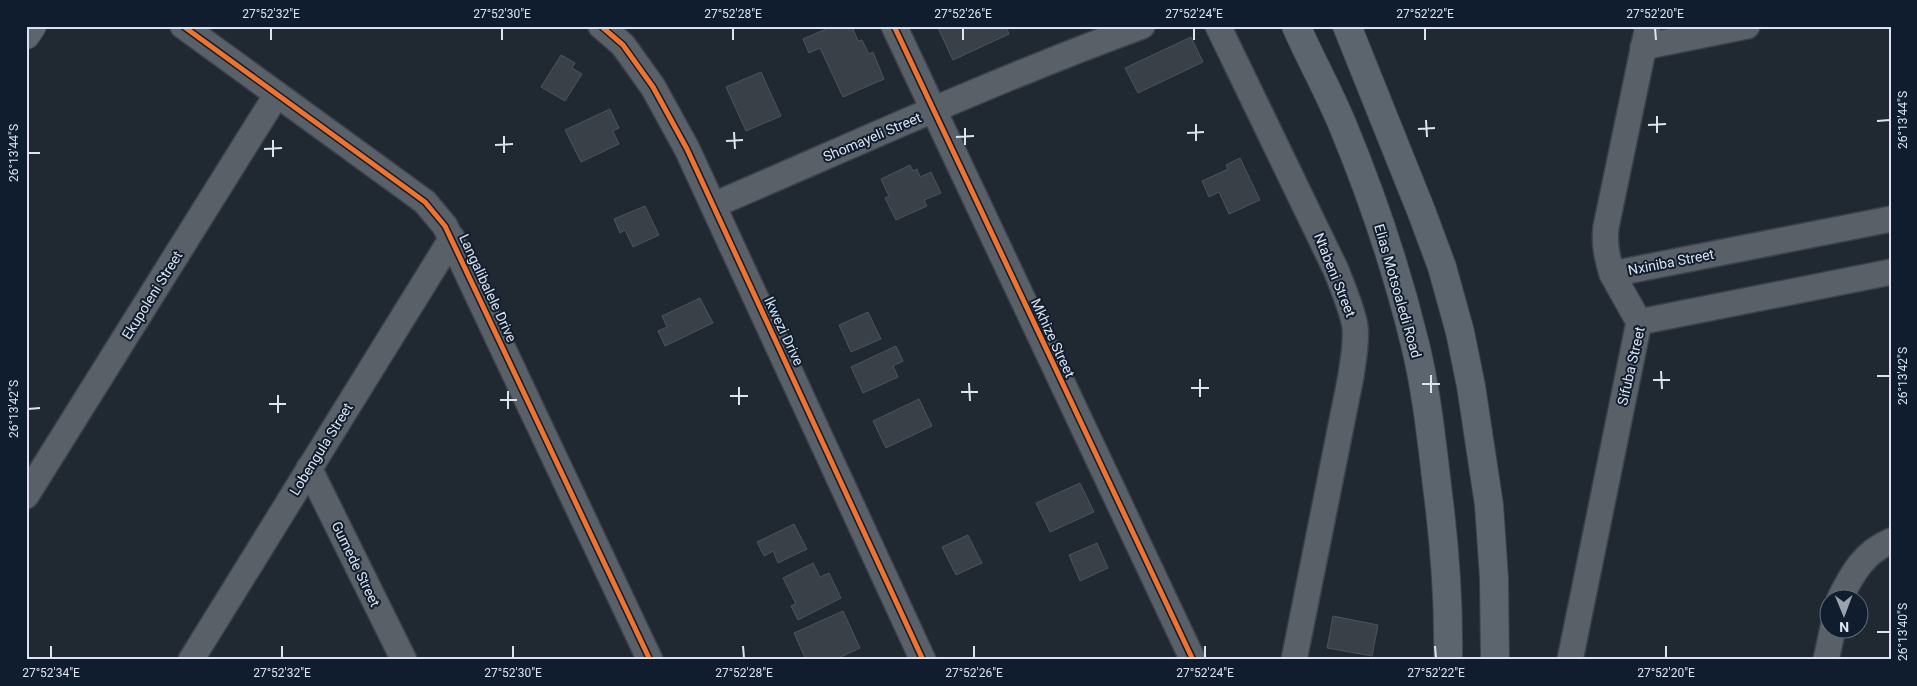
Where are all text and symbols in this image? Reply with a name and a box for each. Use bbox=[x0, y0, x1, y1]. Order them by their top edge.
text: 27°52'32"E bbox=[242, 7, 300, 21]
text: 27°52'30"E bbox=[473, 7, 531, 21]
text: 27°52'28"E bbox=[704, 7, 762, 21]
text: 27°52'26"E bbox=[934, 7, 992, 21]
text: 27°52'24"E bbox=[1165, 7, 1223, 21]
text: 27°52'22"E bbox=[1396, 7, 1454, 21]
text: 27°52'20"E bbox=[1626, 7, 1684, 21]
text: 26°13'44"S bbox=[1896, 91, 1910, 149]
street label: Shomayeli Street bbox=[821, 109, 924, 165]
text: 26°13'44"S bbox=[7, 124, 21, 182]
street label: Elias Motsoaledi Road bbox=[1371, 222, 1425, 360]
street label: Langalibalele Drive bbox=[456, 231, 520, 345]
street label: Ntabeni Street bbox=[1311, 231, 1359, 320]
street label: Nxiniba Street bbox=[1627, 246, 1716, 278]
street label: Ekupoleni Street bbox=[118, 248, 186, 342]
street label: Ikwezi Drive bbox=[761, 294, 807, 368]
street label: Mkhize Street bbox=[1028, 296, 1078, 380]
street label: Sifuba Street bbox=[1614, 325, 1648, 407]
text: 26°13'42"S bbox=[1896, 347, 1910, 405]
text: 26°13'42"S bbox=[7, 380, 21, 438]
street label: Lobengula Street bbox=[286, 400, 356, 498]
street label: Gumede Street bbox=[328, 519, 384, 610]
north arrow bbox=[1820, 588, 1870, 638]
text: 26°13'40"S bbox=[1896, 603, 1910, 661]
text: N bbox=[1839, 619, 1849, 635]
text: 27°52'34"E bbox=[22, 666, 80, 680]
text: 27°52'32"E bbox=[253, 666, 311, 680]
text: 27°52'30"E bbox=[484, 666, 542, 680]
text: 27°52'28"E bbox=[715, 666, 773, 680]
text: 27°52'26"E bbox=[945, 666, 1003, 680]
text: 27°52'24"E bbox=[1176, 666, 1234, 680]
text: 27°52'22"E bbox=[1407, 666, 1465, 680]
text: 27°52'20"E bbox=[1637, 666, 1695, 680]

